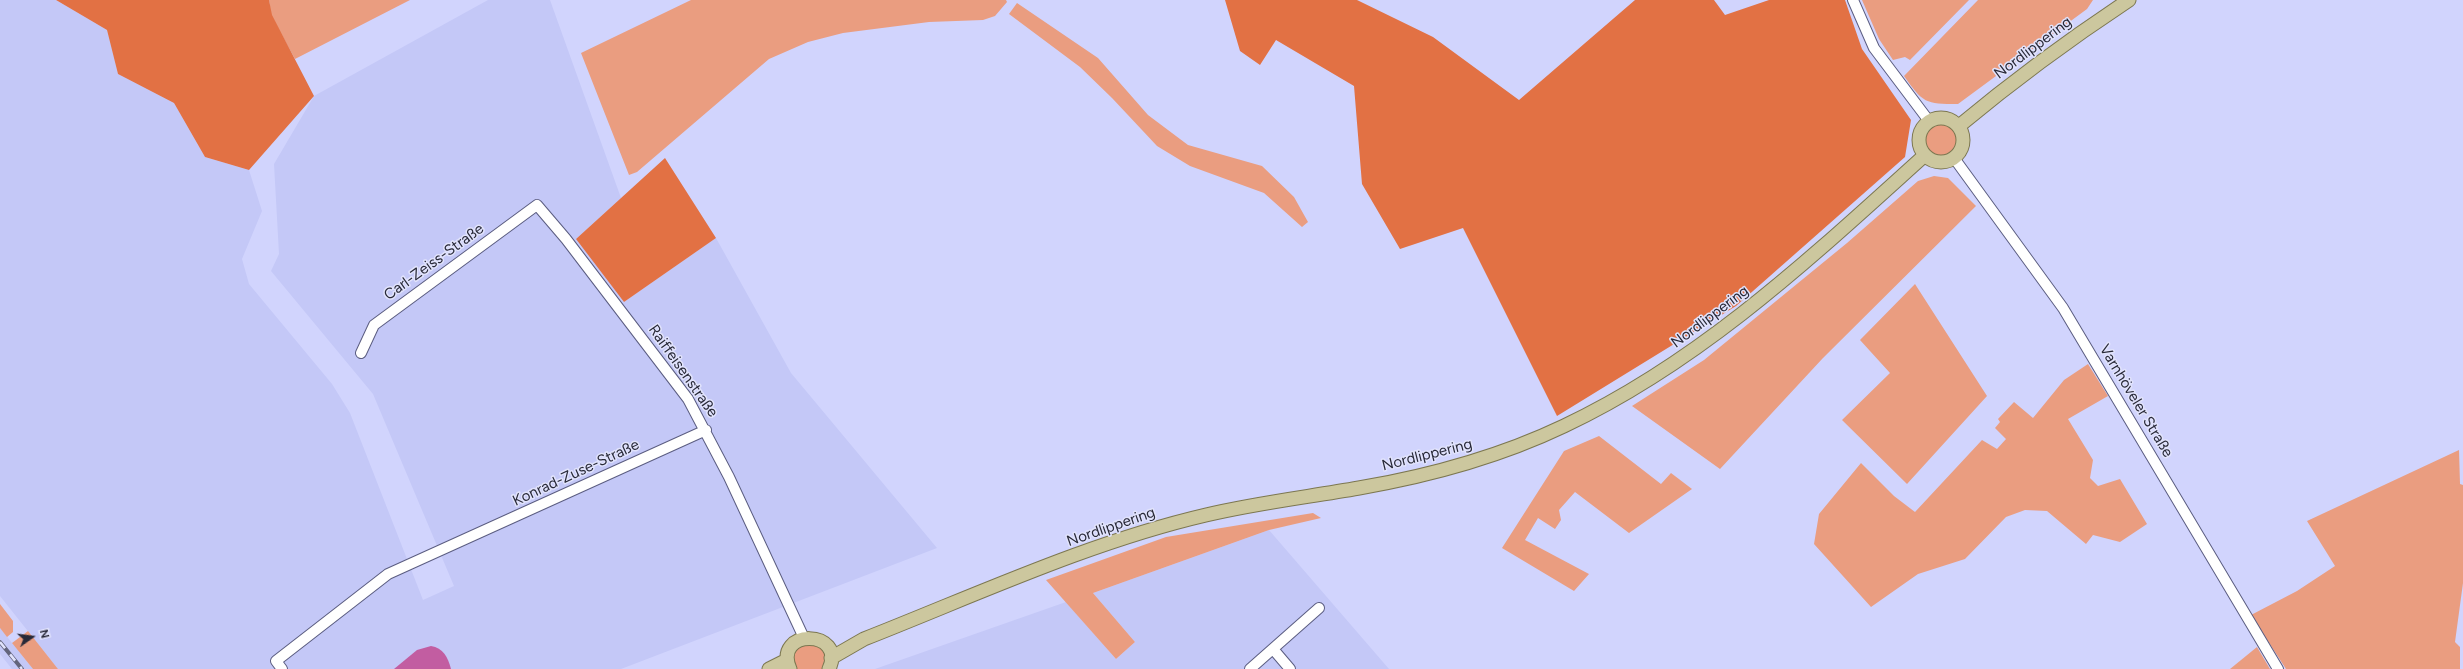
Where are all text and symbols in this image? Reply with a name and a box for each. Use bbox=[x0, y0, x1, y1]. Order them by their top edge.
street label: Nordlippering bbox=[1991, 13, 2075, 83]
street label: Carl-Zeiss-Straße bbox=[381, 220, 487, 304]
street label: Nordlippering bbox=[1668, 282, 1752, 352]
street label: Raiffeisenstraße bbox=[644, 321, 722, 421]
street label: Varnhöveler Straße bbox=[2095, 341, 2177, 461]
street label: Nordlippering bbox=[1380, 435, 1474, 475]
street label: Konrad-Zuse-Straße bbox=[510, 436, 642, 510]
street label: Nordlippering bbox=[1064, 503, 1158, 551]
north arrow bbox=[12, 617, 52, 657]
text: N bbox=[37, 628, 51, 640]

